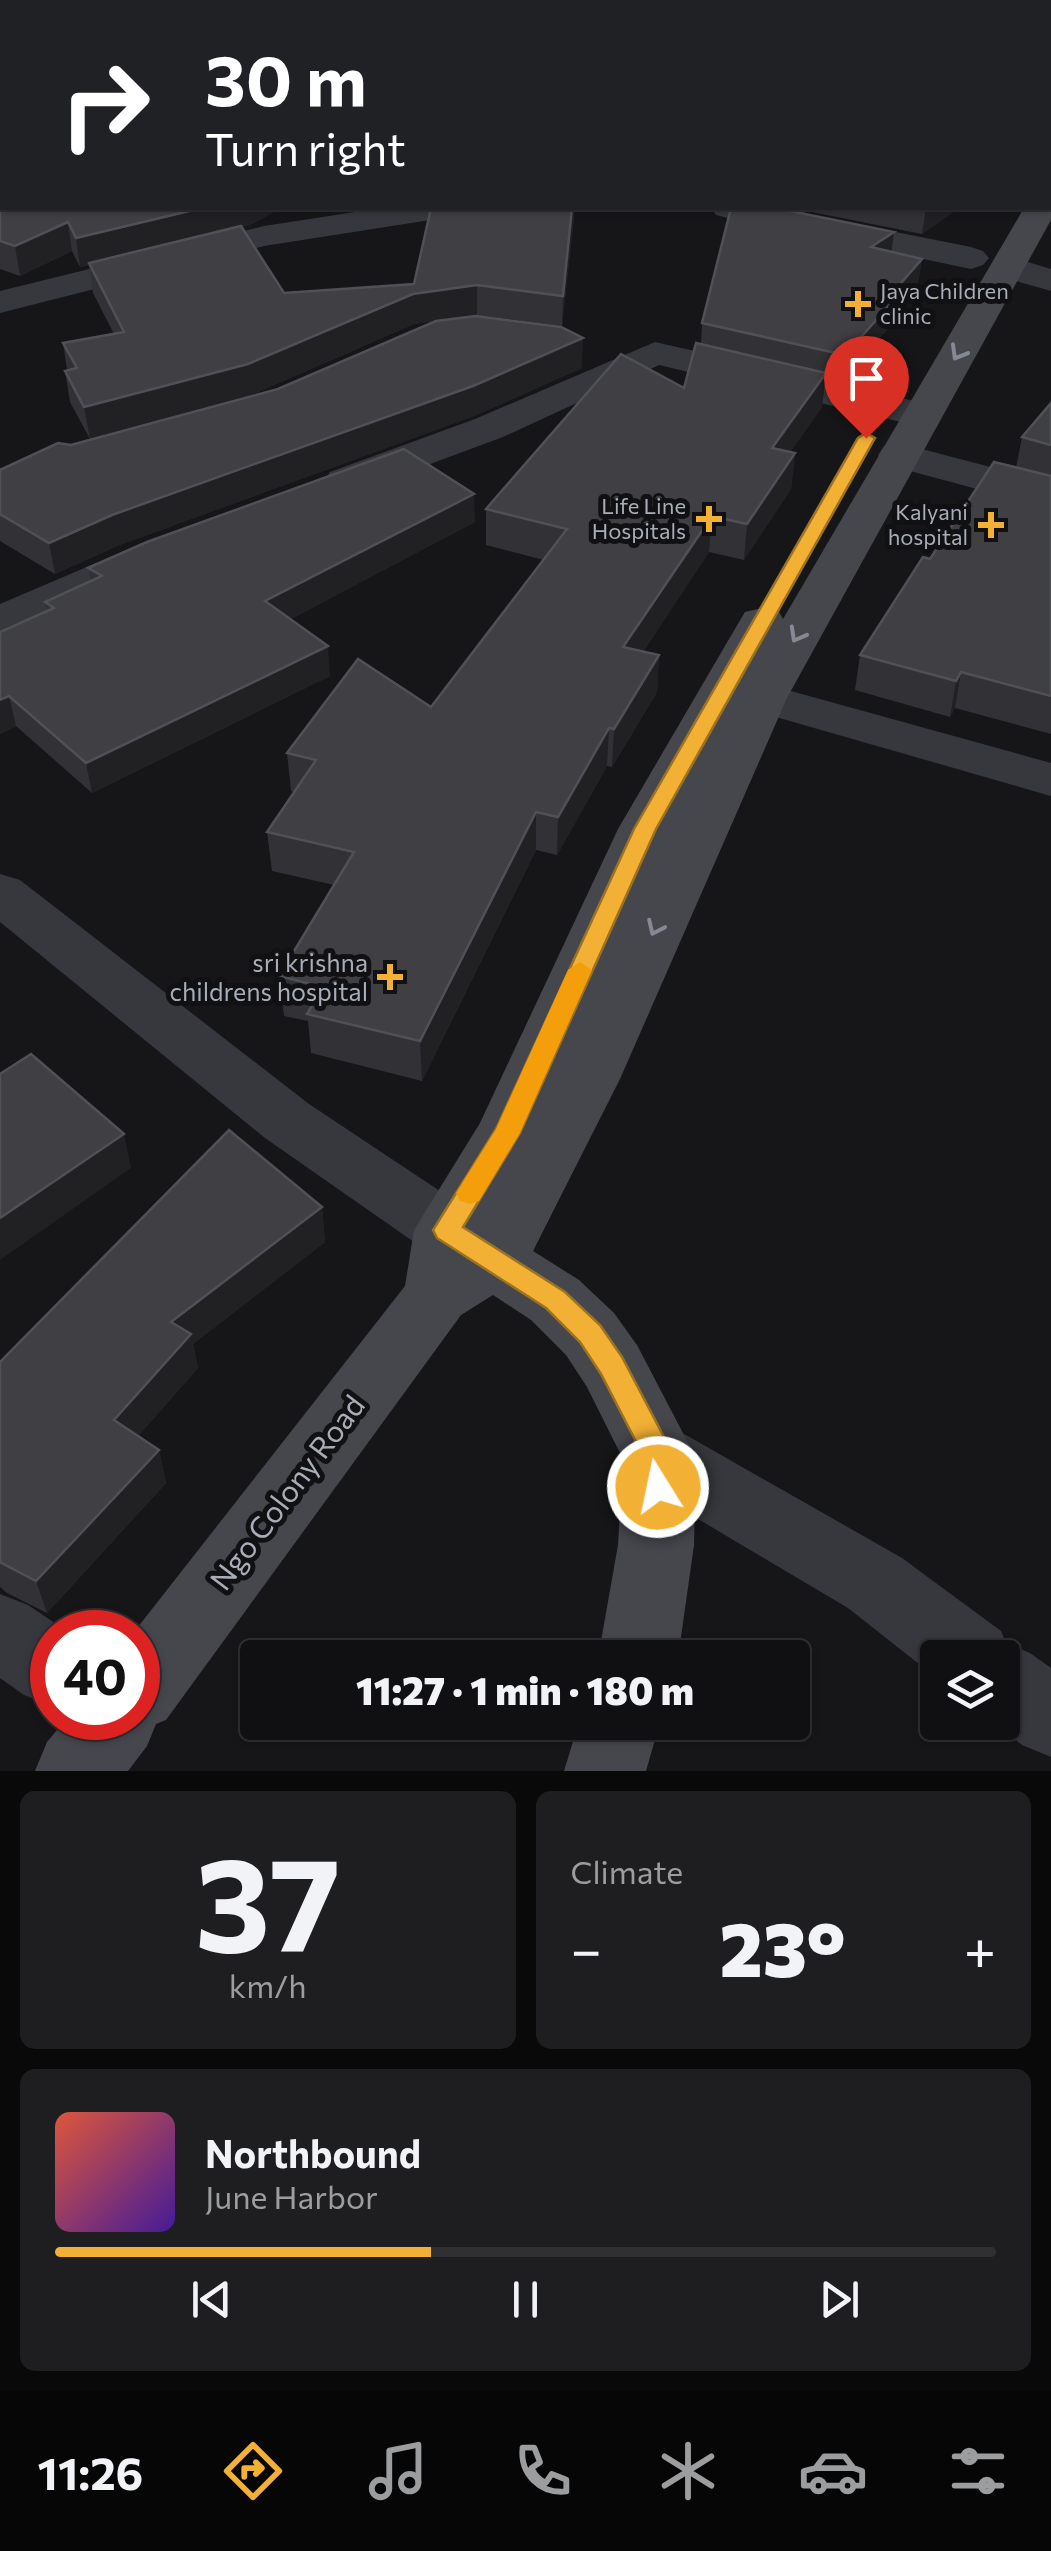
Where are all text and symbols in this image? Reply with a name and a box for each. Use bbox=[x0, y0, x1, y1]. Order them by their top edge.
text: 30 m bbox=[205, 35, 367, 120]
icon: right bbox=[40, 40, 170, 170]
text: Turn right bbox=[205, 120, 406, 175]
place label: Jaya Children clinic bbox=[880, 277, 1009, 329]
marker: Jaya Children clinic bbox=[845, 291, 871, 317]
pin bbox=[824, 336, 909, 439]
one-way arrow bbox=[951, 342, 970, 360]
icon: arrive bbox=[839, 351, 894, 406]
place label: Life Line Hospitals bbox=[592, 492, 686, 544]
place label: Kalyani hospital bbox=[888, 498, 968, 550]
marker: Life Line Hospitals bbox=[696, 506, 722, 532]
marker: Kalyani hospital bbox=[978, 512, 1004, 538]
one-way arrow bbox=[790, 625, 810, 643]
one-way arrow bbox=[647, 917, 667, 935]
place label: sri krishna childrens hospital bbox=[170, 947, 368, 1006]
marker: sri krishna childrens hospital bbox=[377, 964, 403, 990]
street label: Ngo Colony Road bbox=[201, 1387, 371, 1596]
position arrow bbox=[606, 1435, 710, 1539]
speed limit sign: 40 bbox=[30, 1610, 160, 1740]
map controls bbox=[920, 1640, 1020, 1740]
button: layers bbox=[920, 1640, 1020, 1740]
text: 11:27 · 1 min · 180 m bbox=[356, 1666, 694, 1713]
text: 37 bbox=[195, 1820, 341, 1979]
text: Climate bbox=[571, 1851, 683, 1891]
text: 23° bbox=[720, 1901, 846, 1992]
text: − bbox=[571, 1914, 602, 1981]
text: + bbox=[964, 1914, 996, 1981]
text: km/h bbox=[229, 1965, 307, 2005]
text: Northbound bbox=[205, 2129, 421, 2176]
text: June Harbor bbox=[205, 2176, 378, 2216]
icon: previous bbox=[184, 2272, 239, 2327]
icon: pause bbox=[498, 2272, 553, 2327]
icon: next bbox=[812, 2272, 867, 2327]
icon: directions bbox=[218, 2436, 288, 2506]
icon: music bbox=[363, 2436, 433, 2506]
icon: phone bbox=[508, 2436, 578, 2506]
icon: climate bbox=[653, 2436, 723, 2506]
icon: car bbox=[798, 2436, 868, 2506]
icon: filters bbox=[943, 2436, 1013, 2506]
text: 11:26 bbox=[38, 2444, 143, 2499]

